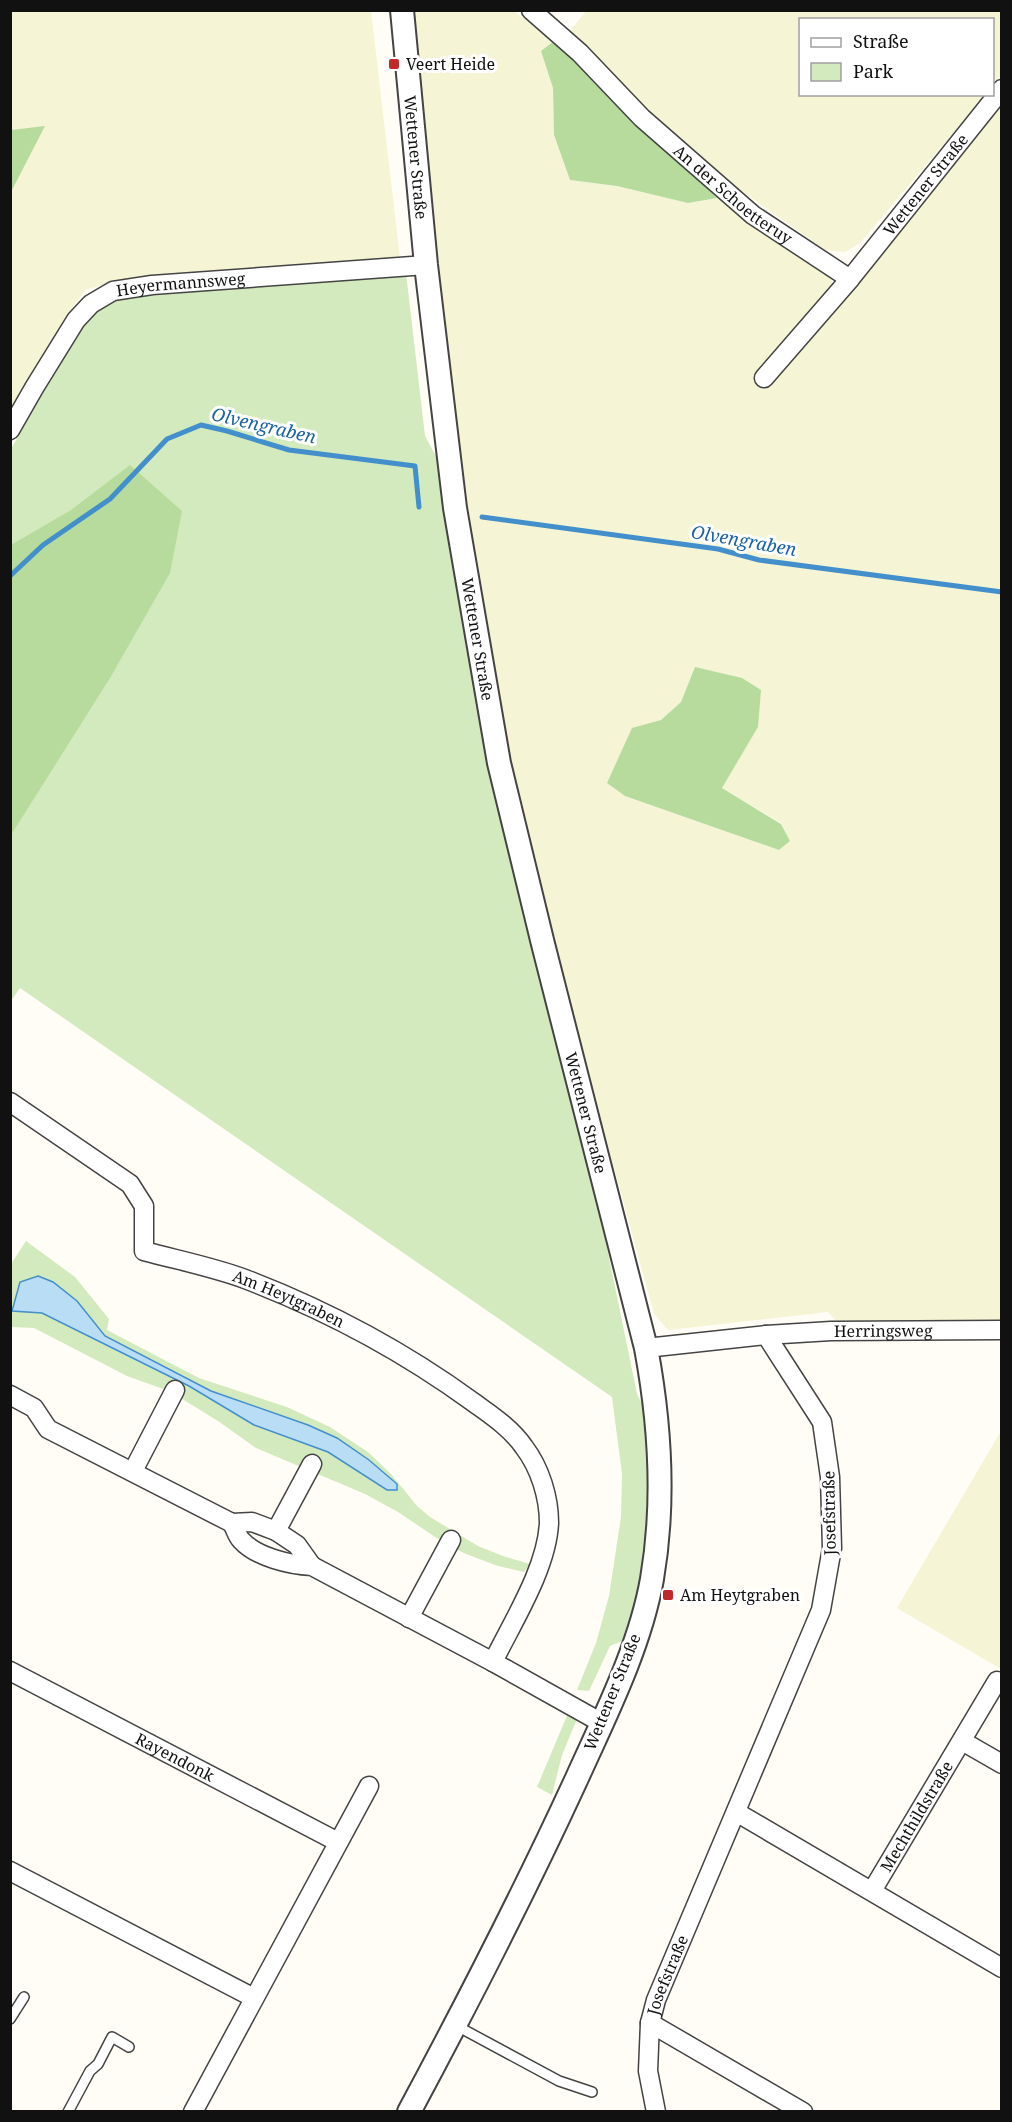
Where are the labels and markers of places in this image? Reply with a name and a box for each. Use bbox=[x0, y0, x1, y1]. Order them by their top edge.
place label: Veert Heide bbox=[406, 53, 495, 75]
marker: Veert Heide bbox=[387, 57, 401, 71]
place label: Am Heytgraben bbox=[680, 1584, 800, 1606]
marker: Am Heytgraben bbox=[661, 1588, 675, 1602]

